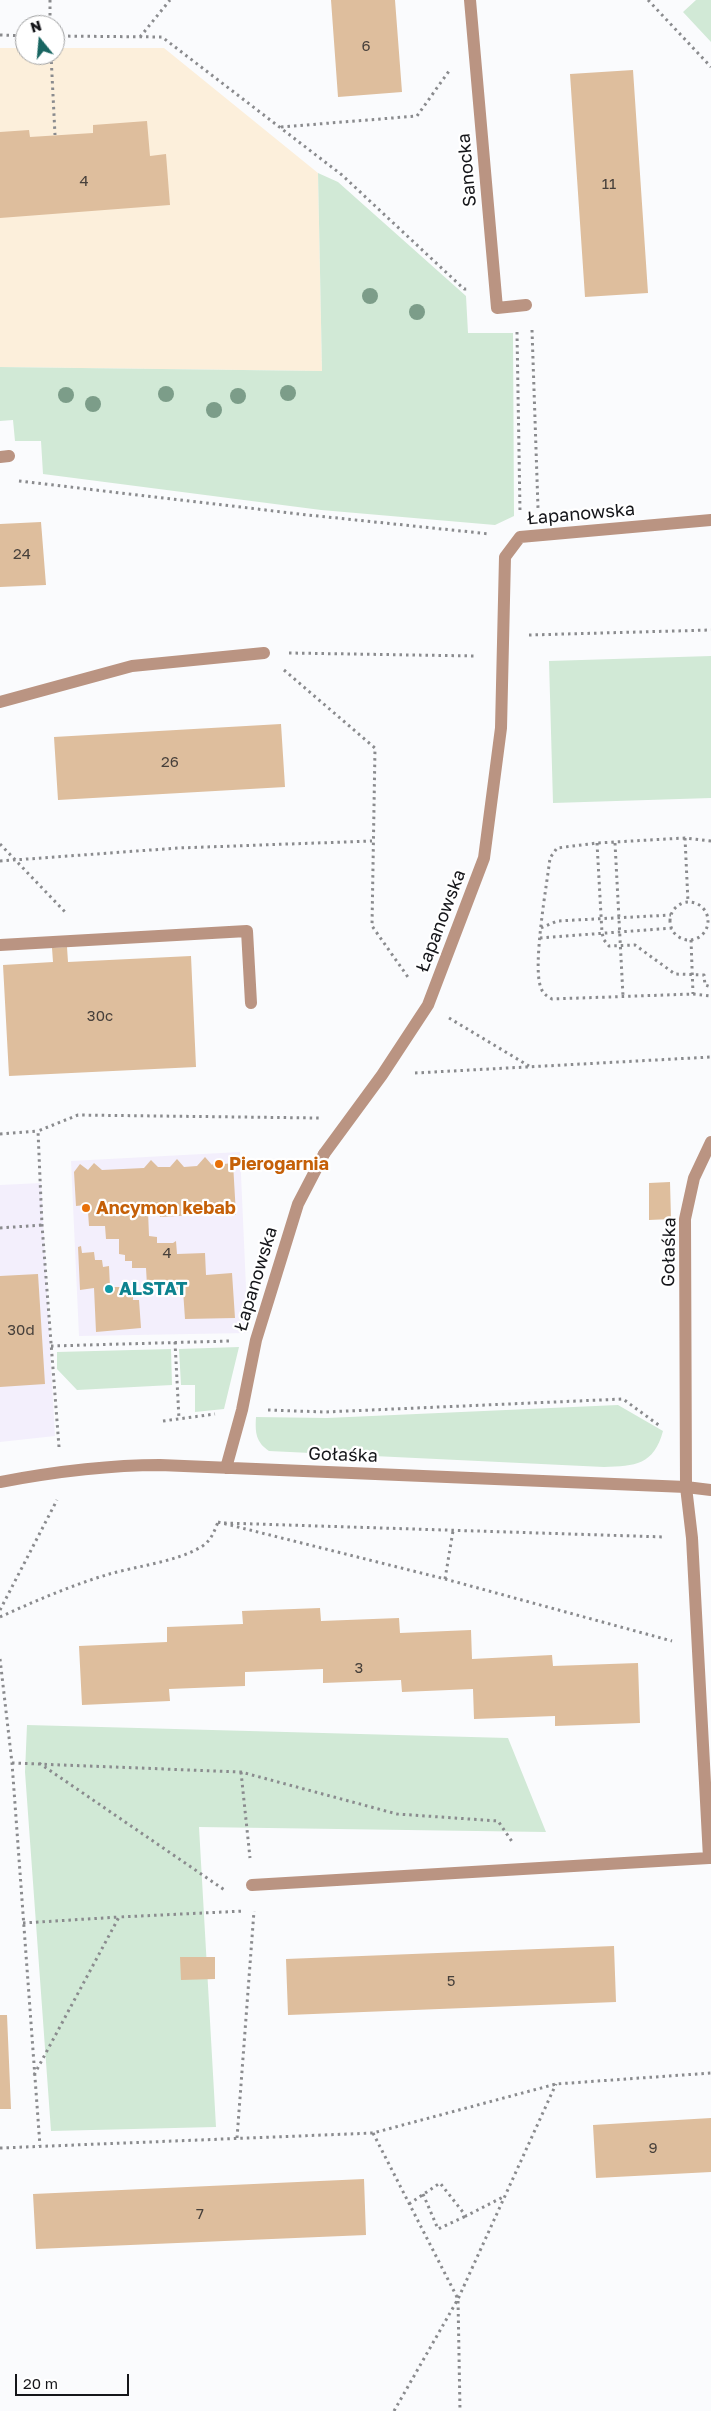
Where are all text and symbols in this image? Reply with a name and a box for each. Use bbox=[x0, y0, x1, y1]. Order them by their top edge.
north arrow bbox=[15, 15, 65, 65]
text: N bbox=[28, 16, 43, 36]
house number: 6 bbox=[361, 37, 371, 55]
street label: Sanocka bbox=[453, 132, 481, 208]
house number: 4 bbox=[79, 172, 89, 190]
house number: 11 bbox=[602, 175, 616, 193]
street label: Łapanowska bbox=[526, 499, 636, 529]
house number: 24 bbox=[13, 545, 31, 563]
house number: 26 bbox=[161, 753, 179, 771]
street label: Łapanowska bbox=[412, 867, 470, 975]
house number: 30c bbox=[87, 1007, 113, 1025]
place label: Pierogarnia bbox=[229, 1153, 329, 1175]
marker: Pierogarnia bbox=[213, 1158, 225, 1170]
place label: Ancymon kebab bbox=[96, 1197, 236, 1219]
marker: Ancymon kebab bbox=[80, 1202, 92, 1214]
street label: Gołaśka bbox=[658, 1217, 680, 1287]
street label: Łapanowska bbox=[230, 1224, 282, 1334]
house number: 4 bbox=[162, 1244, 172, 1262]
place label: ALSTAT bbox=[119, 1278, 187, 1300]
marker: ALSTAT bbox=[103, 1283, 115, 1295]
house number: 30d bbox=[7, 1321, 35, 1339]
street label: Gołaśka bbox=[308, 1443, 378, 1467]
house number: 3 bbox=[355, 1659, 363, 1677]
house number: 5 bbox=[447, 1972, 455, 1990]
house number: 9 bbox=[648, 2139, 658, 2157]
house number: 7 bbox=[196, 2205, 204, 2223]
scale bar bbox=[18, 2364, 131, 2396]
text: 20 m bbox=[23, 2374, 58, 2392]

